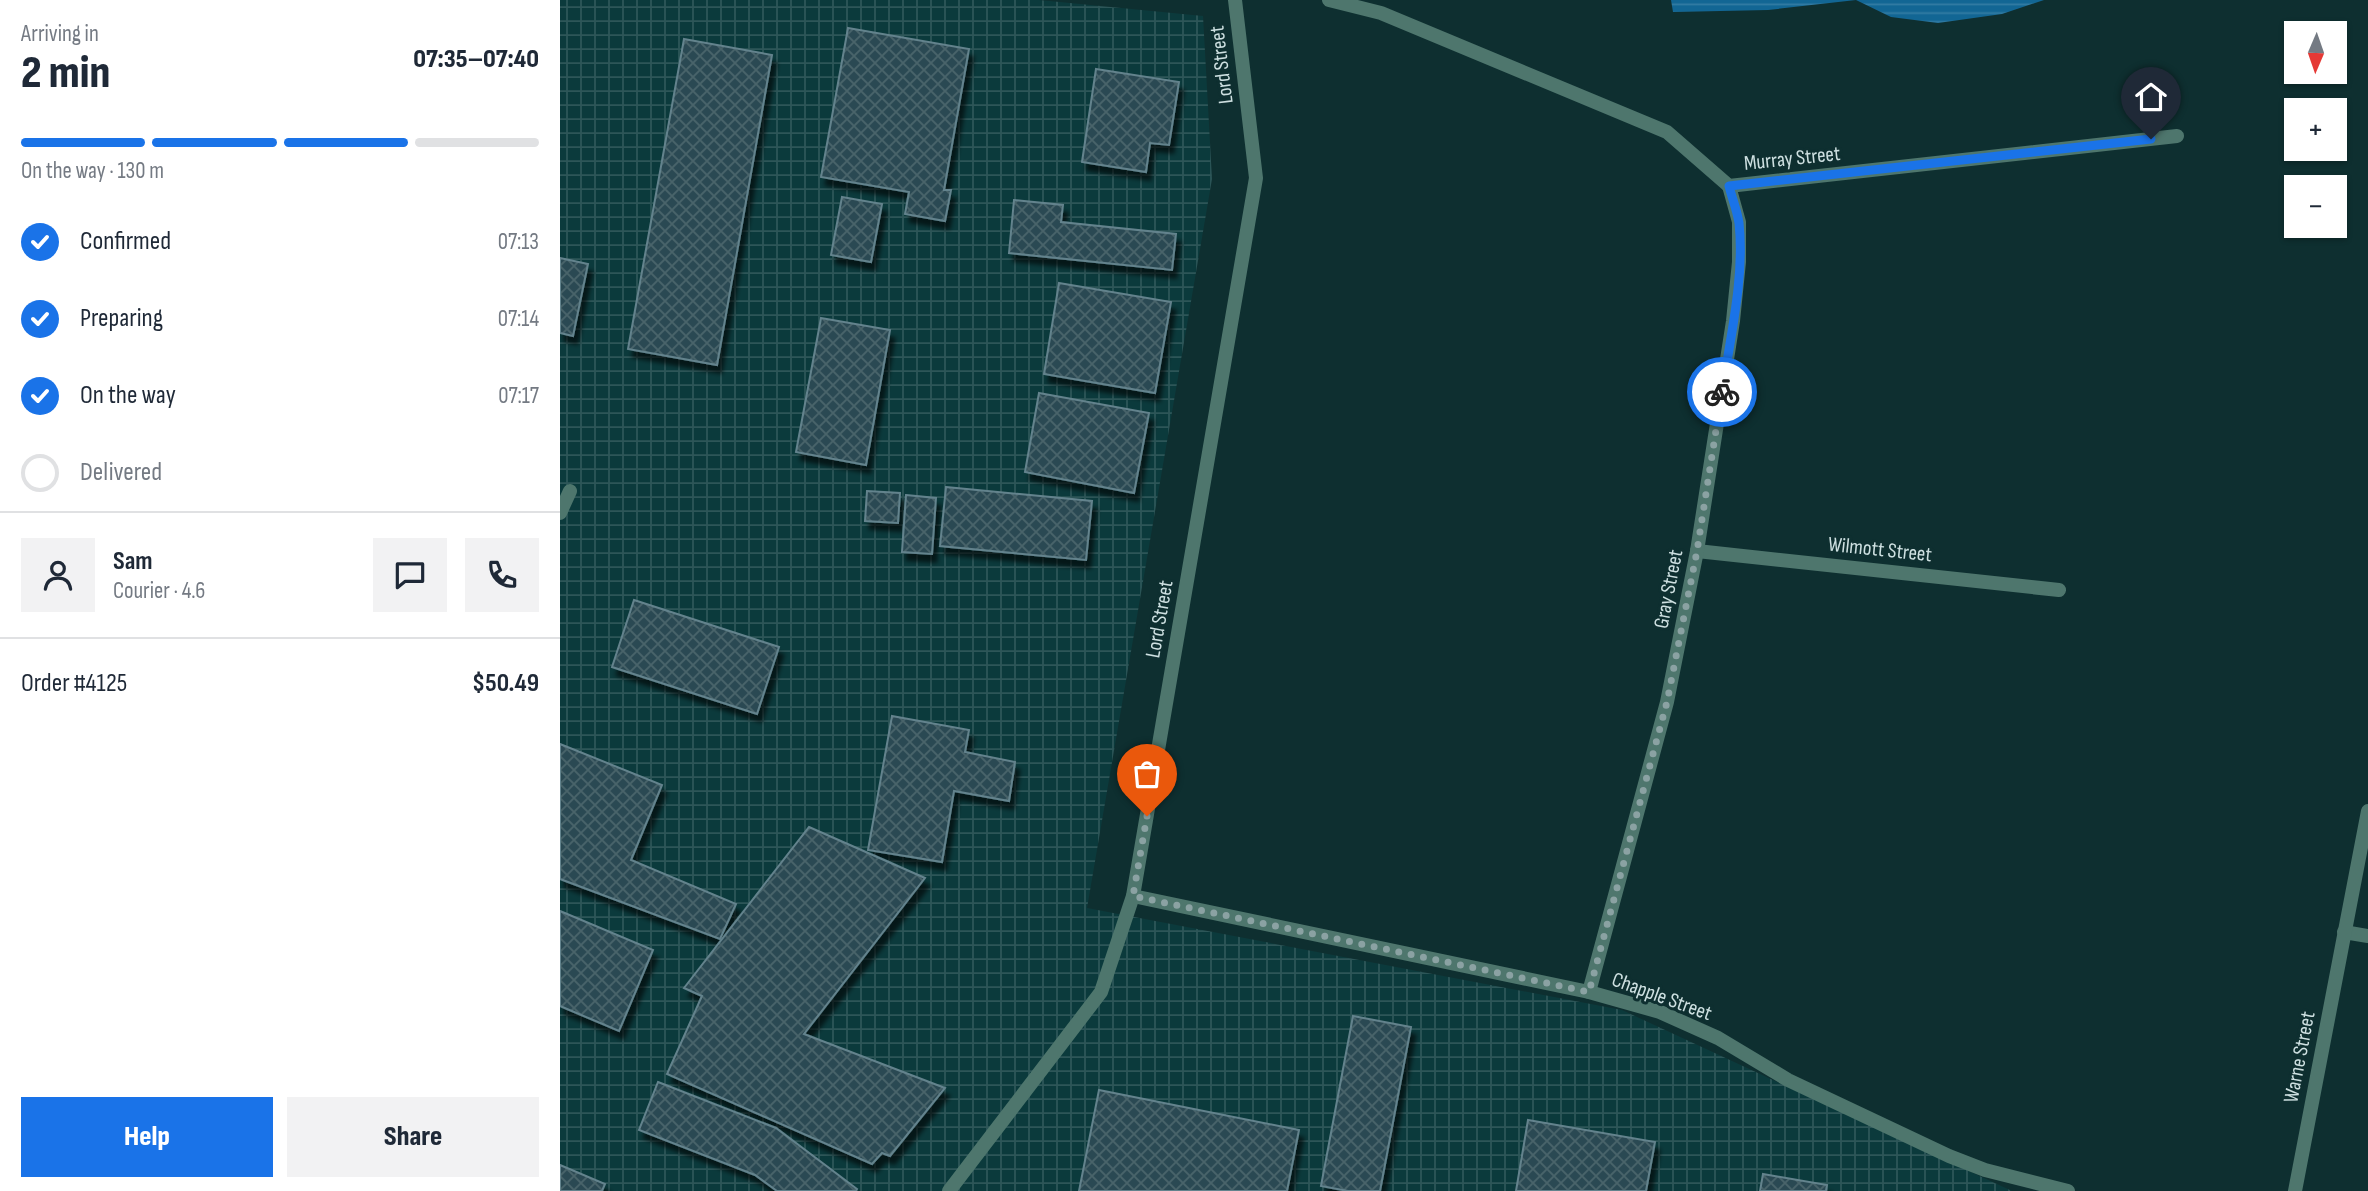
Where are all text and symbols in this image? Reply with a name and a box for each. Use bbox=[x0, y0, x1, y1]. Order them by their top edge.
text: Arriving in bbox=[21, 20, 99, 48]
north arrow bbox=[2284, 21, 2347, 84]
map controls bbox=[2284, 21, 2347, 238]
street label: Lord Street bbox=[1204, 25, 1239, 105]
text: 07:35–07:40 bbox=[413, 44, 539, 75]
text: 2 min bbox=[21, 46, 110, 101]
pin bbox=[2121, 67, 2181, 139]
icon: home bbox=[2132, 78, 2170, 116]
button: + bbox=[2284, 98, 2347, 161]
street label: Murray Street bbox=[1743, 141, 1841, 176]
text: On the way · 130 m bbox=[21, 157, 164, 185]
button: − bbox=[2284, 175, 2347, 238]
icon: check bbox=[21, 223, 59, 261]
text: Confirmed bbox=[80, 226, 171, 257]
text: 07:13 bbox=[498, 228, 539, 256]
icon: check bbox=[21, 300, 59, 338]
text: Preparing bbox=[80, 303, 163, 334]
text: 07:14 bbox=[498, 305, 539, 333]
courier bbox=[1687, 357, 1757, 427]
icon: bike bbox=[1703, 373, 1741, 411]
icon: check bbox=[21, 377, 59, 415]
text: On the way bbox=[80, 380, 176, 411]
text: 07:17 bbox=[498, 382, 539, 410]
text: Delivered bbox=[80, 457, 162, 488]
street label: Wilmott Street bbox=[1827, 532, 1933, 567]
button: person bbox=[21, 538, 95, 612]
button: chat bbox=[373, 538, 447, 612]
button: phone bbox=[465, 538, 539, 612]
text: Sam bbox=[113, 546, 153, 577]
street label: Gray Street bbox=[1649, 547, 1688, 631]
text: Courier · 4.6 bbox=[113, 577, 205, 605]
street label: Lord Street bbox=[1140, 578, 1179, 660]
text: Order #4125 bbox=[21, 668, 127, 699]
text: $50.49 bbox=[472, 668, 539, 699]
pin bbox=[1117, 744, 1177, 816]
icon: bag bbox=[1128, 755, 1166, 793]
street label: Chapple Street bbox=[1608, 967, 1715, 1026]
street label: Warne Street bbox=[2278, 1009, 2321, 1105]
button: Help bbox=[21, 1097, 273, 1177]
button: Share bbox=[287, 1097, 539, 1177]

